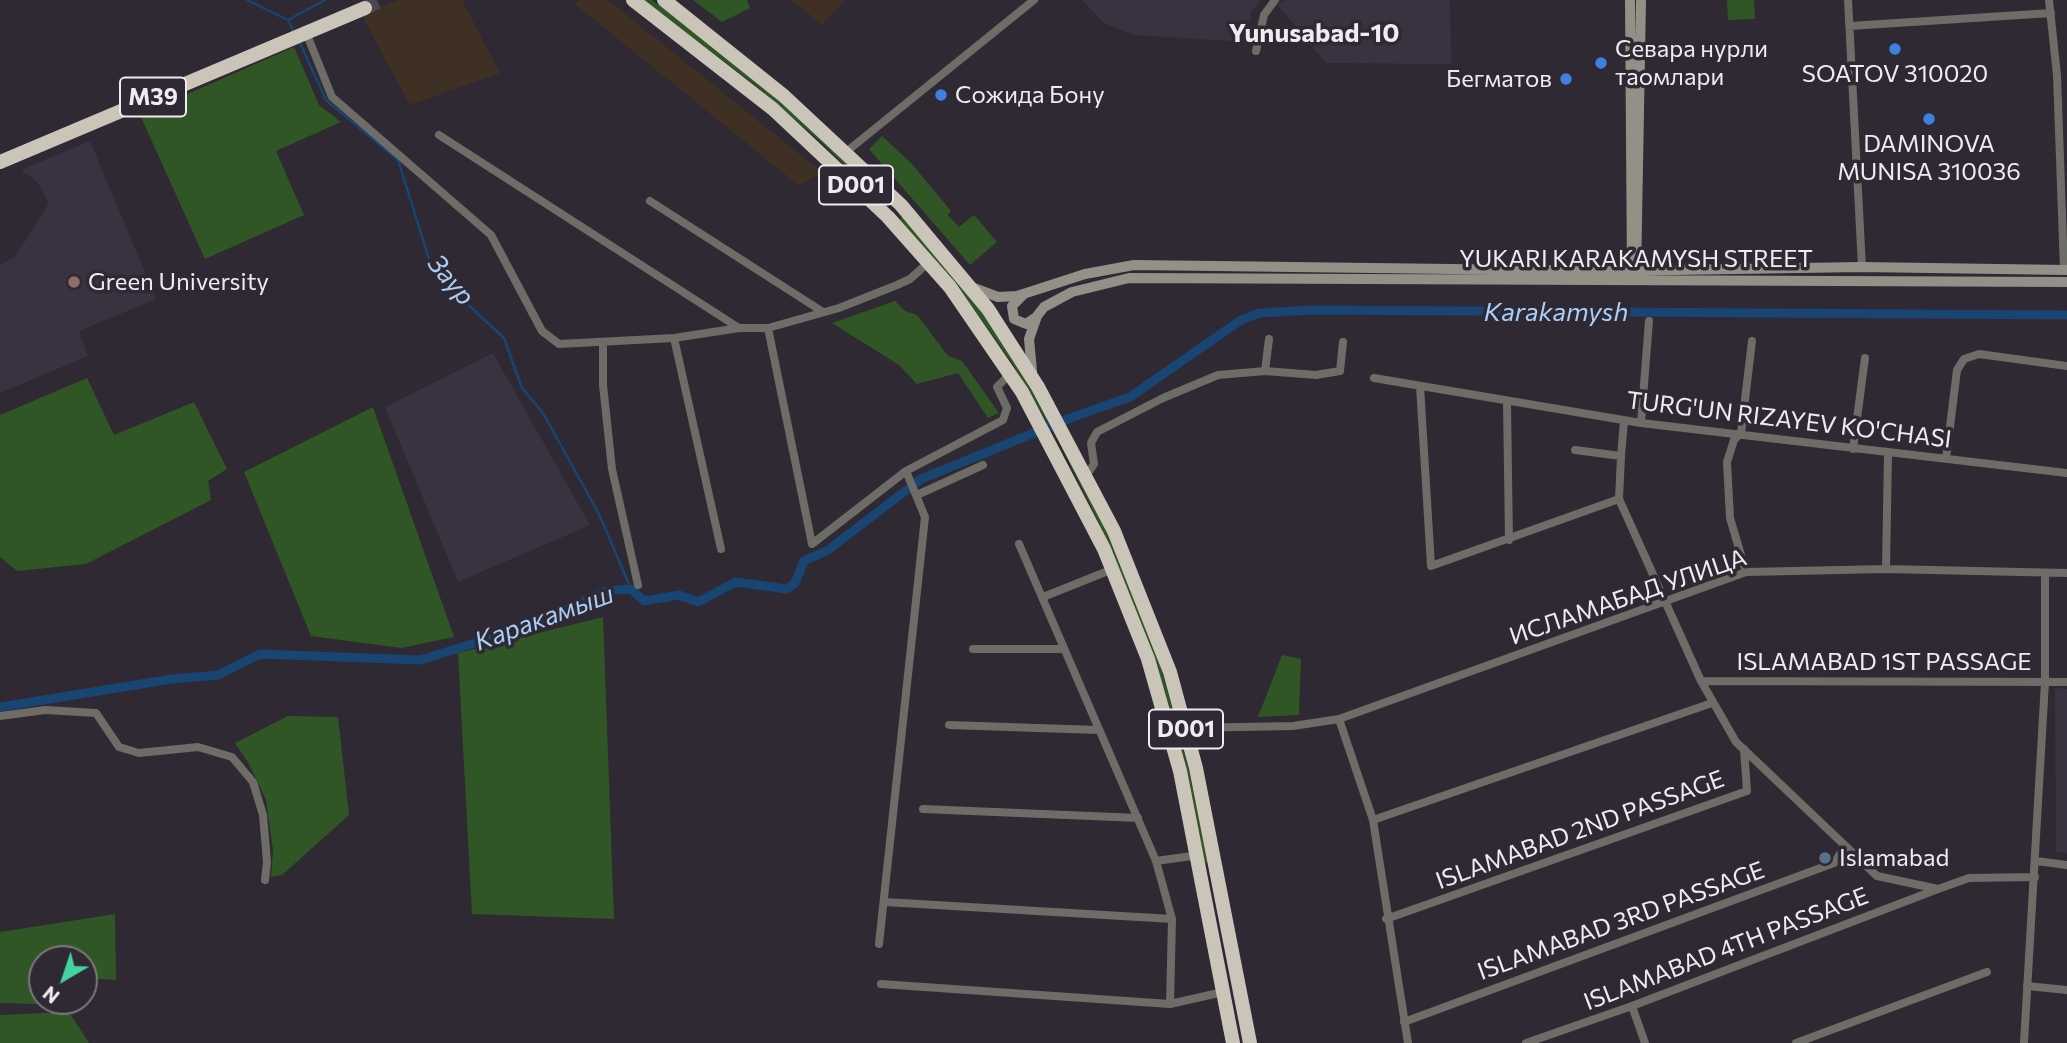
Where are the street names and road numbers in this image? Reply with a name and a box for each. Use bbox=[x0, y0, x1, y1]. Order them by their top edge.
road number: M39 bbox=[120, 78, 186, 116]
road number: D001 bbox=[819, 166, 893, 204]
street label: YUKARI KARAKAMYSH STREET bbox=[1459, 245, 1813, 273]
street label: TURG'UN RIZAYEV KO'CHASI bbox=[1625, 386, 1953, 454]
street label: ИСЛАМАБАД УЛИЦА bbox=[1506, 543, 1750, 651]
street label: ISLAMABAD 1ST PASSAGE bbox=[1736, 648, 2032, 676]
road number: D001 bbox=[1149, 709, 1223, 748]
street label: ISLAMABAD 2ND PASSAGE bbox=[1432, 764, 1728, 896]
street label: ISLAMABAD 3RD PASSAGE bbox=[1474, 856, 1768, 986]
street label: ISLAMABAD 4TH PASSAGE bbox=[1580, 881, 1872, 1017]

